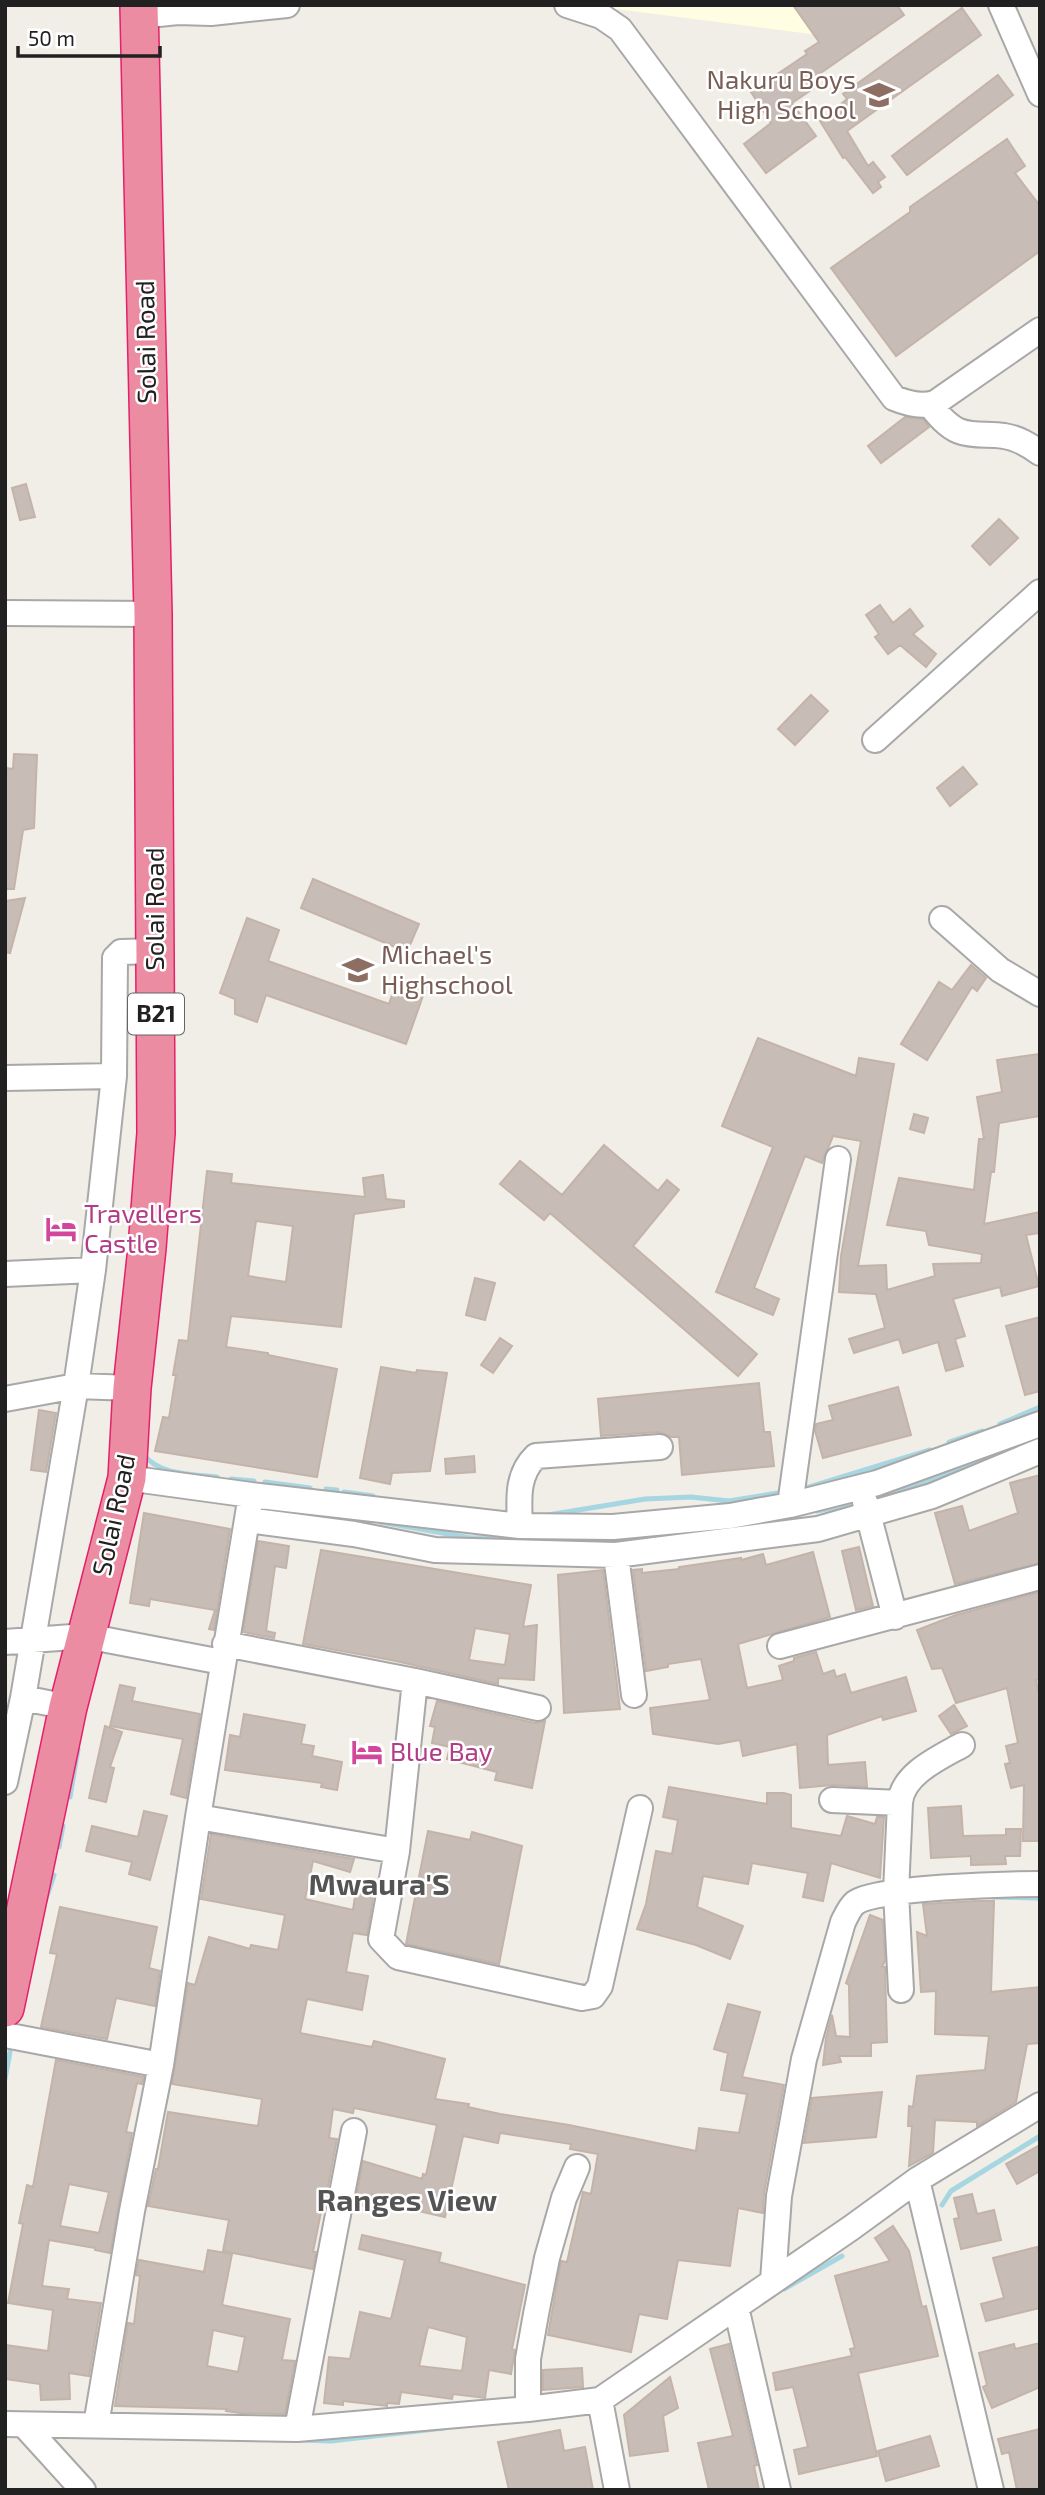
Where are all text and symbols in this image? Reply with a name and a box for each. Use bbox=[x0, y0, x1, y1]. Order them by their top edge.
scale bar bbox=[18, 14, 159, 58]
text: 50 m bbox=[28, 25, 75, 50]
place label: Nakuru Boys High School bbox=[707, 63, 856, 124]
school or university icon: Nakuru Boys High School bbox=[862, 78, 896, 112]
street label: Solai Road bbox=[128, 280, 161, 404]
street label: Solai Road bbox=[138, 847, 169, 971]
place label: Michael's Highschool bbox=[381, 938, 513, 999]
school or university icon: Michael's Highschool bbox=[341, 953, 375, 987]
road number: B21 bbox=[128, 994, 184, 1034]
place label: Travellers Castle bbox=[84, 1197, 202, 1258]
hotel icon: Travellers Castle bbox=[44, 1212, 78, 1246]
street label: Solai Road bbox=[85, 1451, 141, 1578]
hotel icon: Blue Bay bbox=[350, 1735, 384, 1769]
place label: Blue Bay bbox=[390, 1735, 493, 1766]
district label: Mwaura'S bbox=[308, 1865, 450, 1901]
district label: Ranges View bbox=[317, 2181, 498, 2217]

